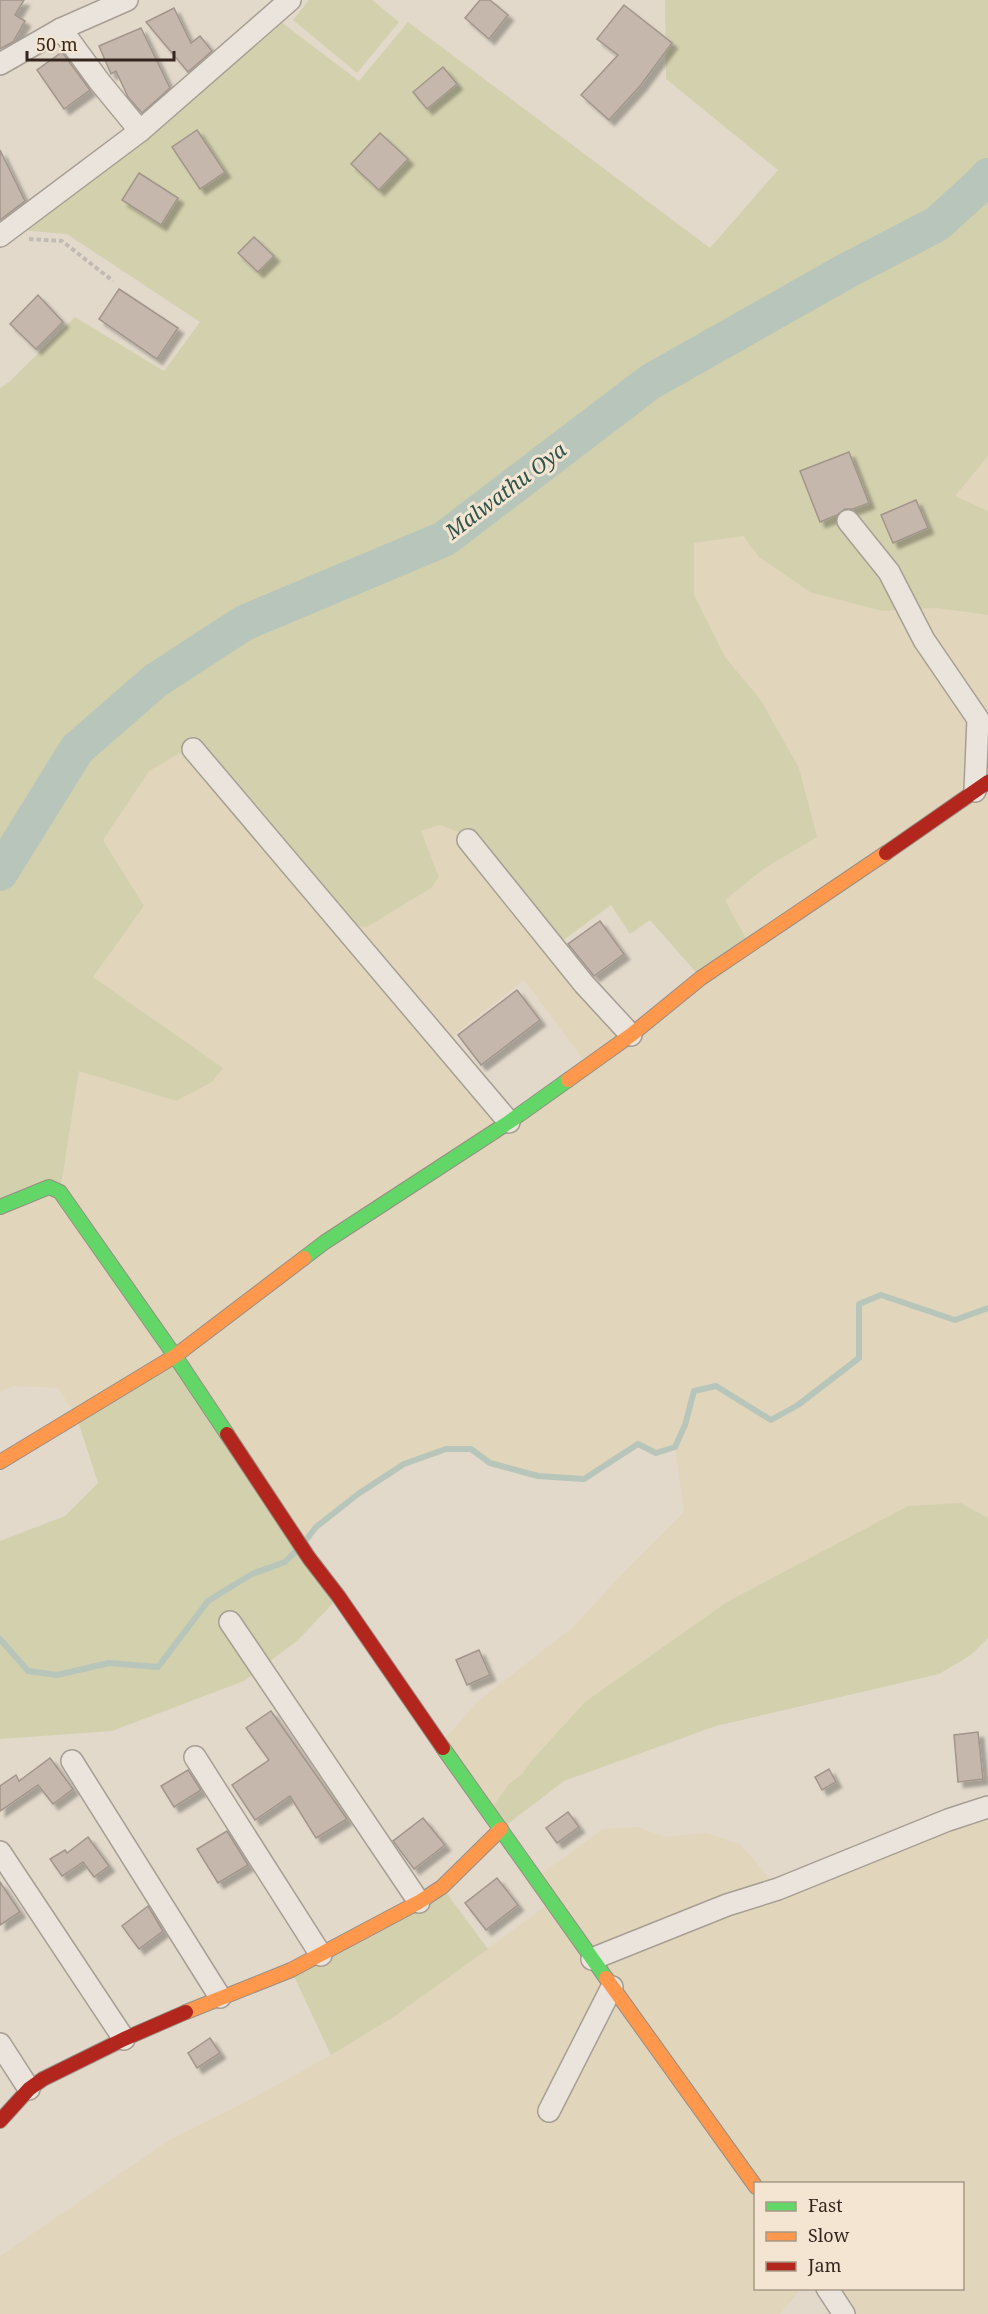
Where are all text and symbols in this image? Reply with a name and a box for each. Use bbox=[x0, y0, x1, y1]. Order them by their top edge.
scale bar bbox=[27, 24, 174, 62]
text: 50 m bbox=[36, 32, 78, 56]
water label: Malwathu Oya bbox=[438, 435, 572, 546]
legend bbox=[754, 2182, 964, 2290]
text: Fast bbox=[808, 2193, 843, 2217]
text: Slow bbox=[808, 2223, 850, 2247]
text: Jam bbox=[807, 2253, 842, 2277]

